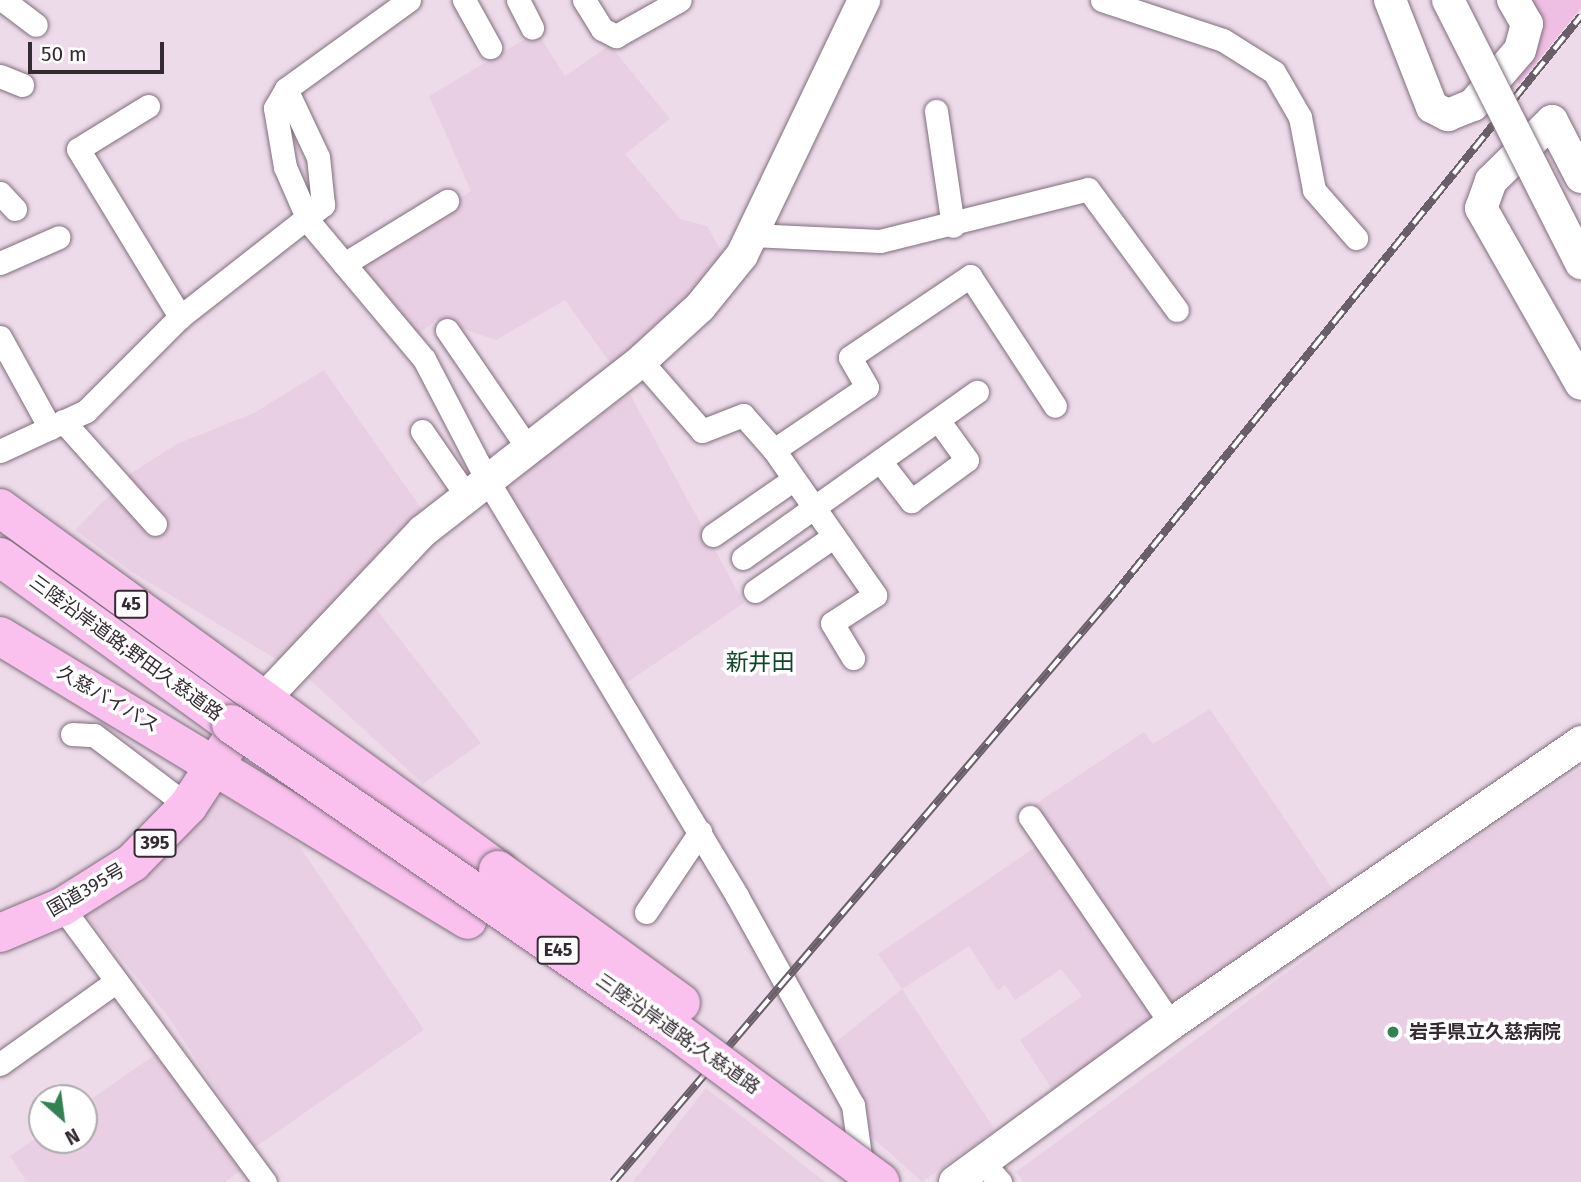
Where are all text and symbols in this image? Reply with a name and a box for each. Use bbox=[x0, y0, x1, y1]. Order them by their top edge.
scale bar bbox=[32, 28, 168, 72]
text: 50 m bbox=[41, 41, 87, 67]
street label: 三陸沿岸道路;野田久慈道路 bbox=[25, 570, 227, 726]
road number: 45 bbox=[114, 590, 148, 618]
district label: 新井田 bbox=[726, 648, 794, 676]
street label: 久慈バイパス bbox=[53, 661, 163, 737]
road number: 395 bbox=[132, 828, 178, 858]
street label: 国道395号 bbox=[43, 859, 129, 921]
road number: E45 bbox=[535, 936, 581, 965]
street label: 三陸沿岸道路;久慈道路 bbox=[592, 969, 764, 1099]
place label: 岩手県立久慈病院 bbox=[1409, 1021, 1561, 1043]
marker: 岩手県立久慈病院 bbox=[1383, 1022, 1403, 1042]
north arrow bbox=[28, 1084, 98, 1154]
text: N bbox=[61, 1123, 83, 1149]

